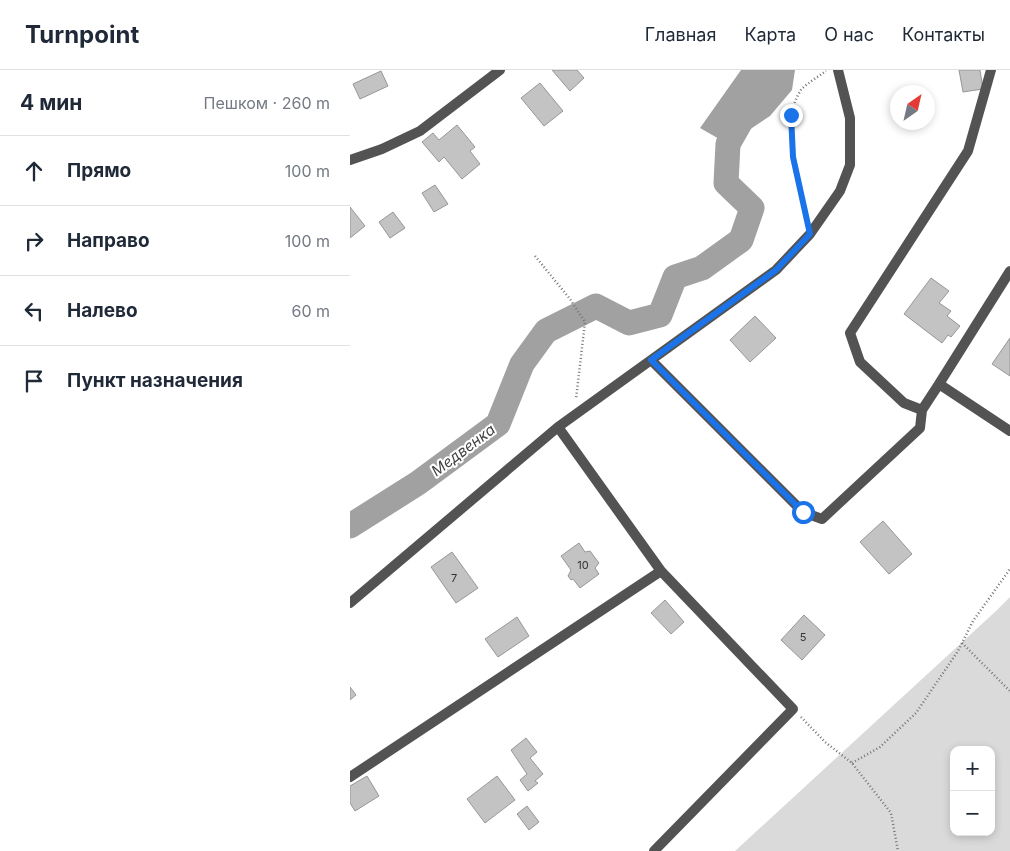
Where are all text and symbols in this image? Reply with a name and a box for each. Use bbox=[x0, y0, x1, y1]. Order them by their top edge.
text: Turnpoint bbox=[25, 20, 139, 49]
text: Главная bbox=[645, 24, 716, 45]
text: Карта bbox=[744, 24, 796, 45]
text: О нас bbox=[824, 24, 874, 45]
text: Контакты bbox=[902, 24, 985, 45]
north arrow bbox=[890, 85, 935, 130]
text: 4 мин bbox=[20, 90, 82, 115]
text: Пешком · 260 m bbox=[204, 93, 330, 113]
route end bbox=[780, 104, 803, 127]
icon: ahead bbox=[20, 157, 48, 185]
text: Прямо bbox=[67, 159, 131, 182]
text: 100 m bbox=[285, 161, 330, 181]
icon: right bbox=[20, 227, 48, 255]
text: Направо bbox=[67, 229, 150, 252]
text: 100 m bbox=[285, 231, 330, 251]
icon: left bbox=[20, 297, 48, 325]
text: Налево bbox=[67, 299, 138, 322]
text: 60 m bbox=[291, 301, 330, 321]
icon: arrive bbox=[20, 367, 48, 395]
text: Пункт назначения bbox=[67, 369, 243, 392]
water label: Медвенка bbox=[427, 420, 499, 480]
route start bbox=[792, 501, 815, 524]
house number: 10 bbox=[577, 558, 589, 572]
house number: 7 bbox=[451, 571, 457, 585]
house number: 5 bbox=[800, 630, 807, 644]
map controls bbox=[950, 746, 995, 836]
button: + bbox=[950, 746, 995, 791]
button: − bbox=[950, 791, 995, 836]

